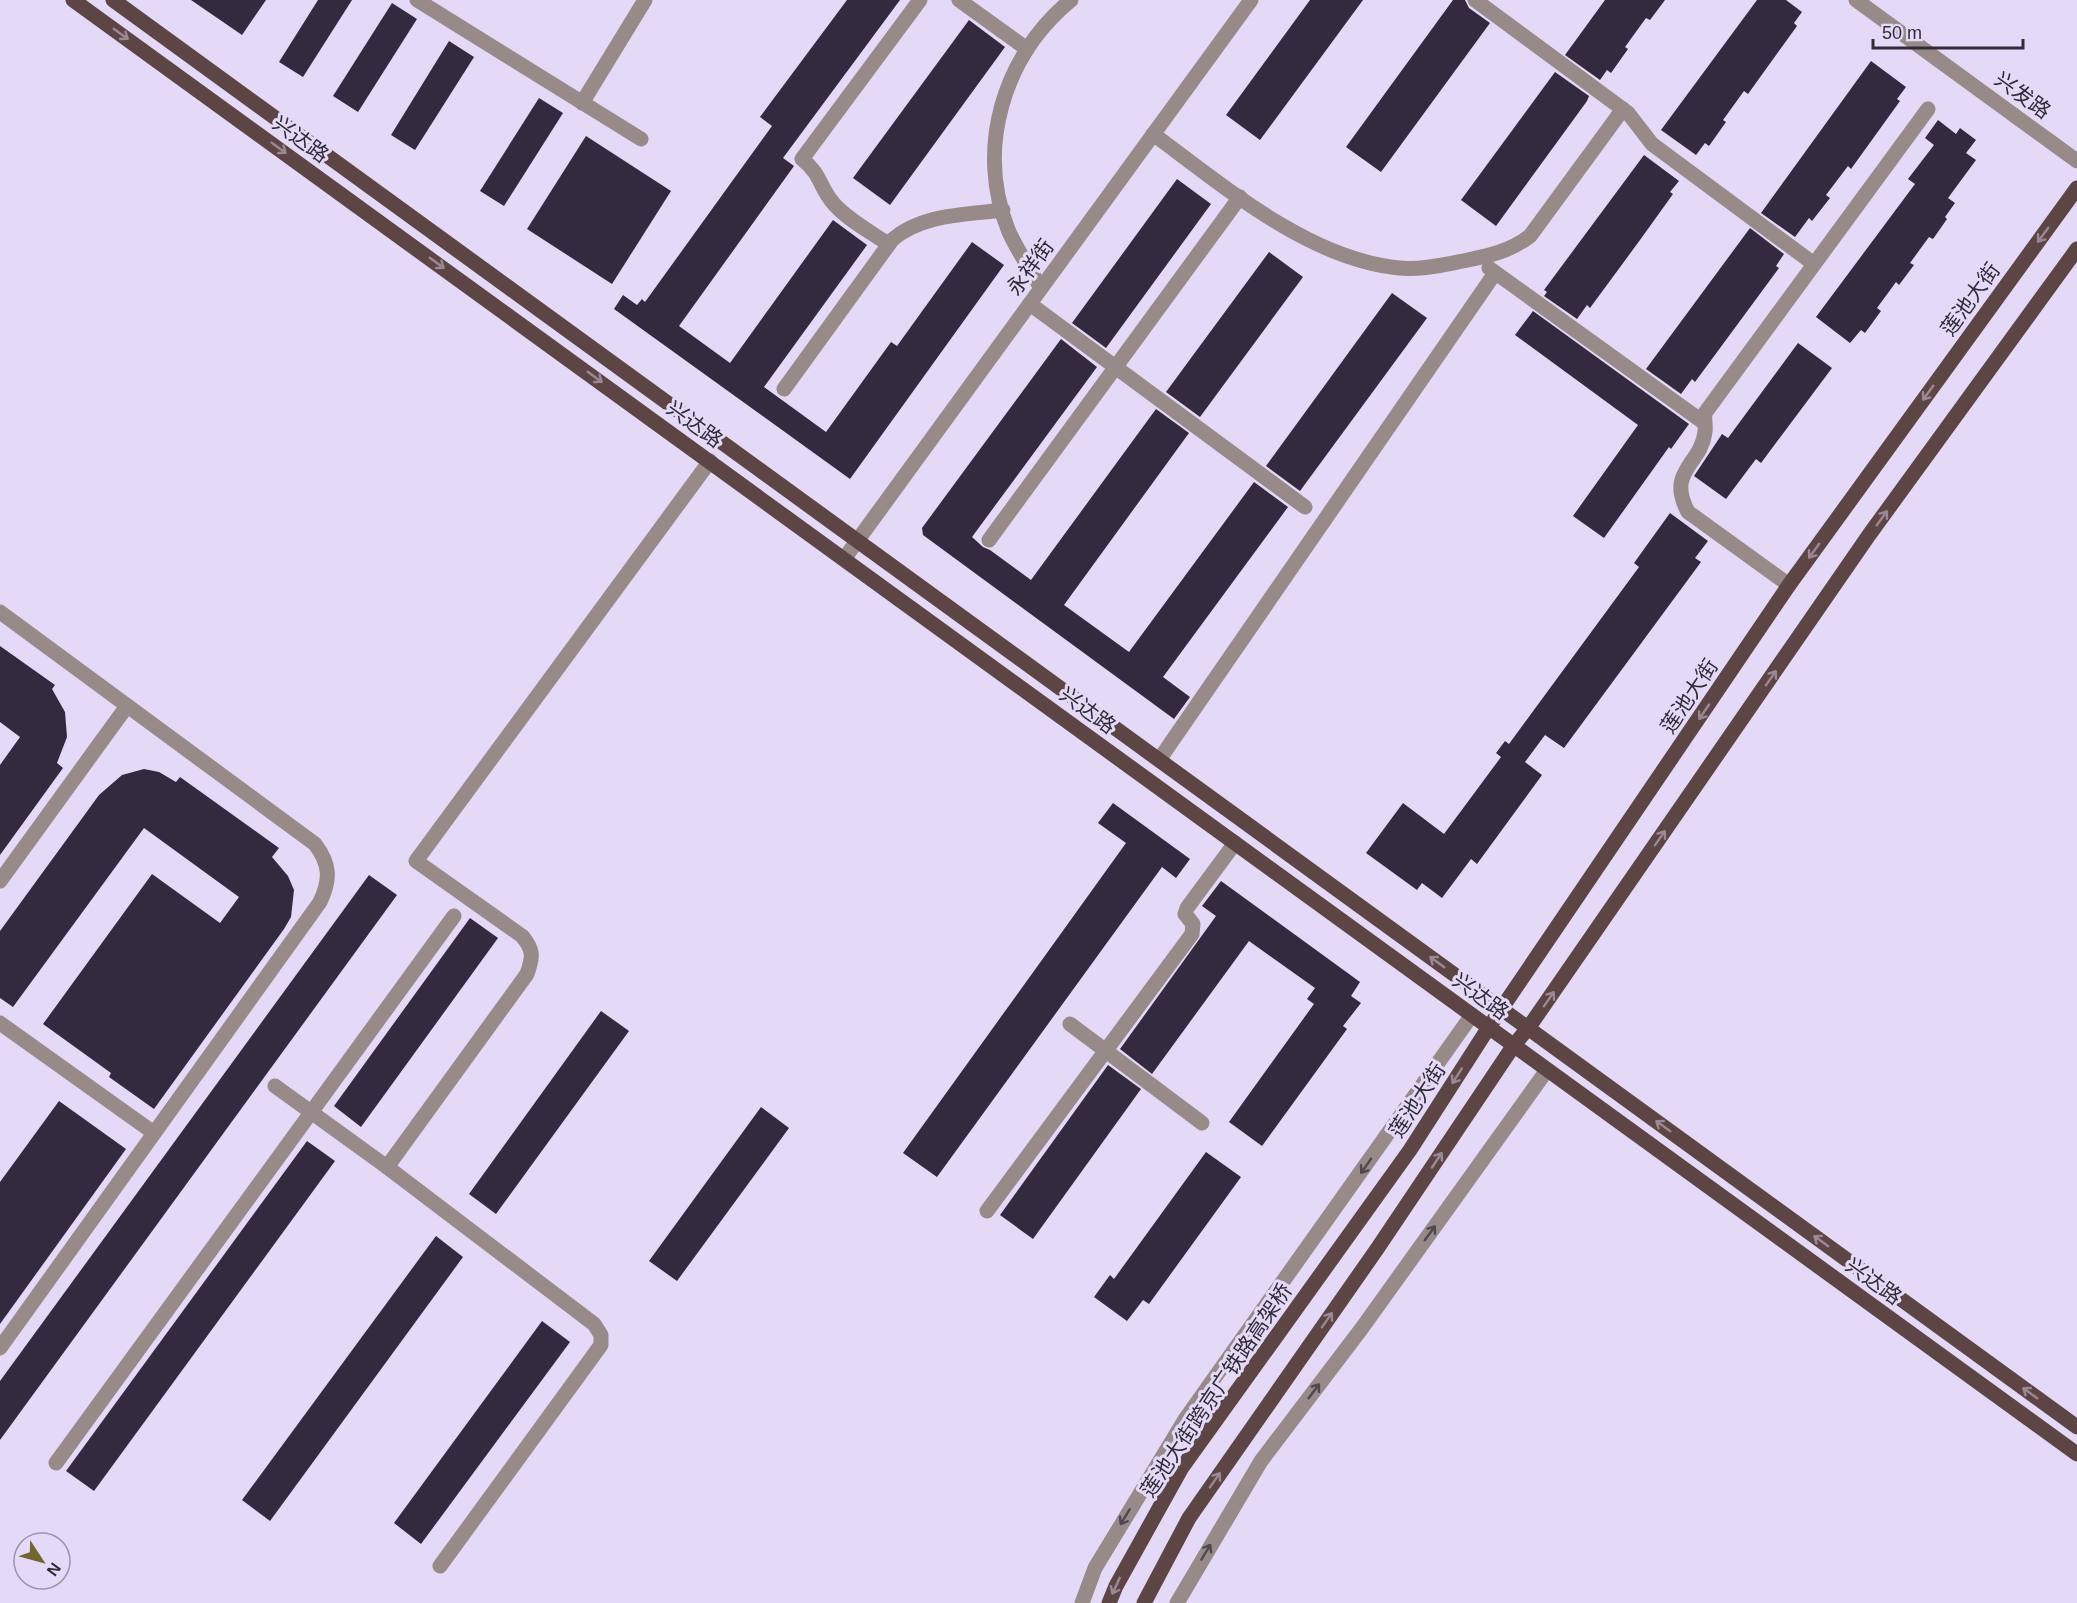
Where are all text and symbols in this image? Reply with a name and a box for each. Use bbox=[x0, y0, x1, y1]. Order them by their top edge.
scale bar bbox=[1873, 12, 2023, 50]
text: 50 m bbox=[1882, 23, 1922, 43]
one-way arrow bbox=[113, 27, 129, 40]
street label: 兴发路 bbox=[1991, 67, 2055, 123]
street label: 兴达路 bbox=[269, 111, 333, 167]
one-way arrow bbox=[271, 142, 287, 154]
one-way arrow bbox=[2036, 227, 2049, 243]
street label: 永祥街 bbox=[1002, 235, 1058, 299]
one-way arrow bbox=[428, 257, 444, 269]
street label: 莲池大街 bbox=[1936, 258, 2004, 340]
one-way arrow bbox=[586, 371, 602, 384]
one-way arrow bbox=[1922, 384, 1934, 400]
street label: 兴达路 bbox=[663, 396, 727, 452]
one-way arrow bbox=[1876, 510, 1888, 526]
one-way arrow bbox=[1807, 542, 1820, 558]
street label: 莲池大街 bbox=[1656, 655, 1722, 737]
one-way arrow bbox=[1765, 670, 1777, 686]
street label: 兴达路 bbox=[1056, 682, 1120, 738]
one-way arrow bbox=[1697, 703, 1710, 720]
one-way arrow bbox=[1654, 831, 1666, 847]
one-way arrow bbox=[1430, 956, 1446, 969]
street label: 兴达路 bbox=[1449, 968, 1513, 1024]
one-way arrow bbox=[1543, 991, 1555, 1007]
street label: 莲池大街 bbox=[1384, 1059, 1450, 1141]
one-way arrow bbox=[1451, 1068, 1464, 1085]
one-way arrow bbox=[1656, 1120, 1672, 1133]
one-way arrow bbox=[1430, 1151, 1443, 1168]
one-way arrow bbox=[1360, 1157, 1372, 1173]
one-way arrow bbox=[1423, 1226, 1436, 1242]
one-way arrow bbox=[1813, 1235, 1829, 1247]
street label: 兴达路 bbox=[1842, 1253, 1906, 1309]
street label: 莲池大街跨京广铁路高架桥 bbox=[1136, 1279, 1296, 1501]
one-way arrow bbox=[1321, 1312, 1333, 1329]
one-way arrow bbox=[1308, 1383, 1321, 1399]
one-way arrow bbox=[2022, 1386, 2038, 1399]
one-way arrow bbox=[1209, 1472, 1221, 1488]
one-way arrow bbox=[1119, 1508, 1131, 1525]
north arrow bbox=[12, 1531, 72, 1591]
one-way arrow bbox=[1200, 1544, 1212, 1561]
text: N bbox=[43, 1560, 64, 1579]
one-way arrow bbox=[1110, 1577, 1122, 1595]

